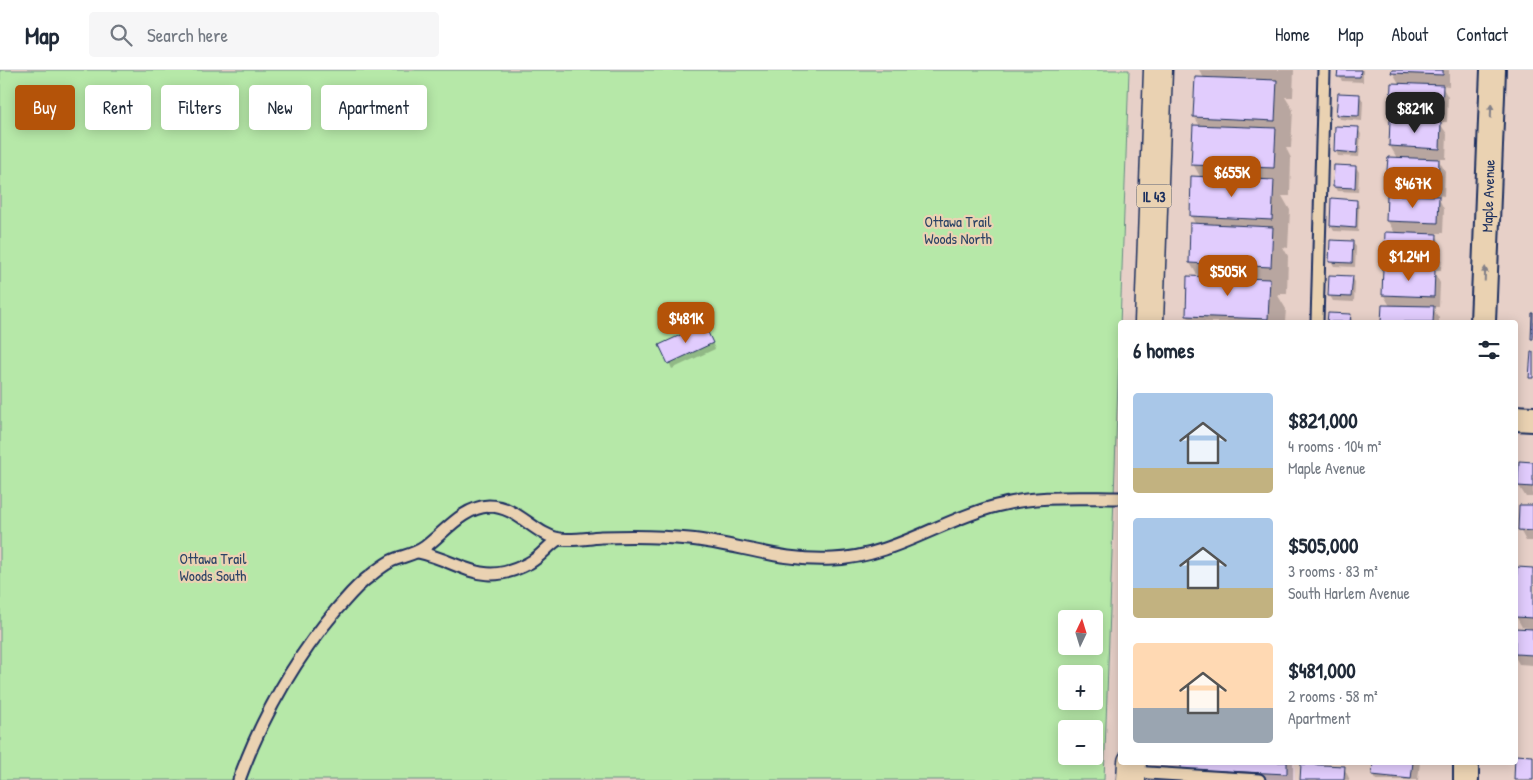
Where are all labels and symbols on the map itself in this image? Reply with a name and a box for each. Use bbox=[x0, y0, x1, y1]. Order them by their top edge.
pin: $821K bbox=[1380, 92, 1450, 134]
one-way arrow bbox=[1487, 103, 1495, 119]
pin: $655K bbox=[1197, 156, 1267, 198]
street label: Maple Avenue bbox=[1476, 159, 1500, 233]
pin: $467K bbox=[1378, 166, 1448, 209]
road number: IL 43 bbox=[1136, 184, 1172, 208]
park label: Ottawa Trail Woods North bbox=[924, 211, 992, 249]
pin: $1.24M bbox=[1368, 240, 1450, 282]
pin: $505K bbox=[1193, 254, 1263, 297]
one-way arrow bbox=[1481, 266, 1489, 282]
pin: $481K bbox=[651, 302, 721, 344]
park label: Ottawa Trail Woods South bbox=[180, 548, 246, 586]
north arrow bbox=[1058, 610, 1102, 655]

